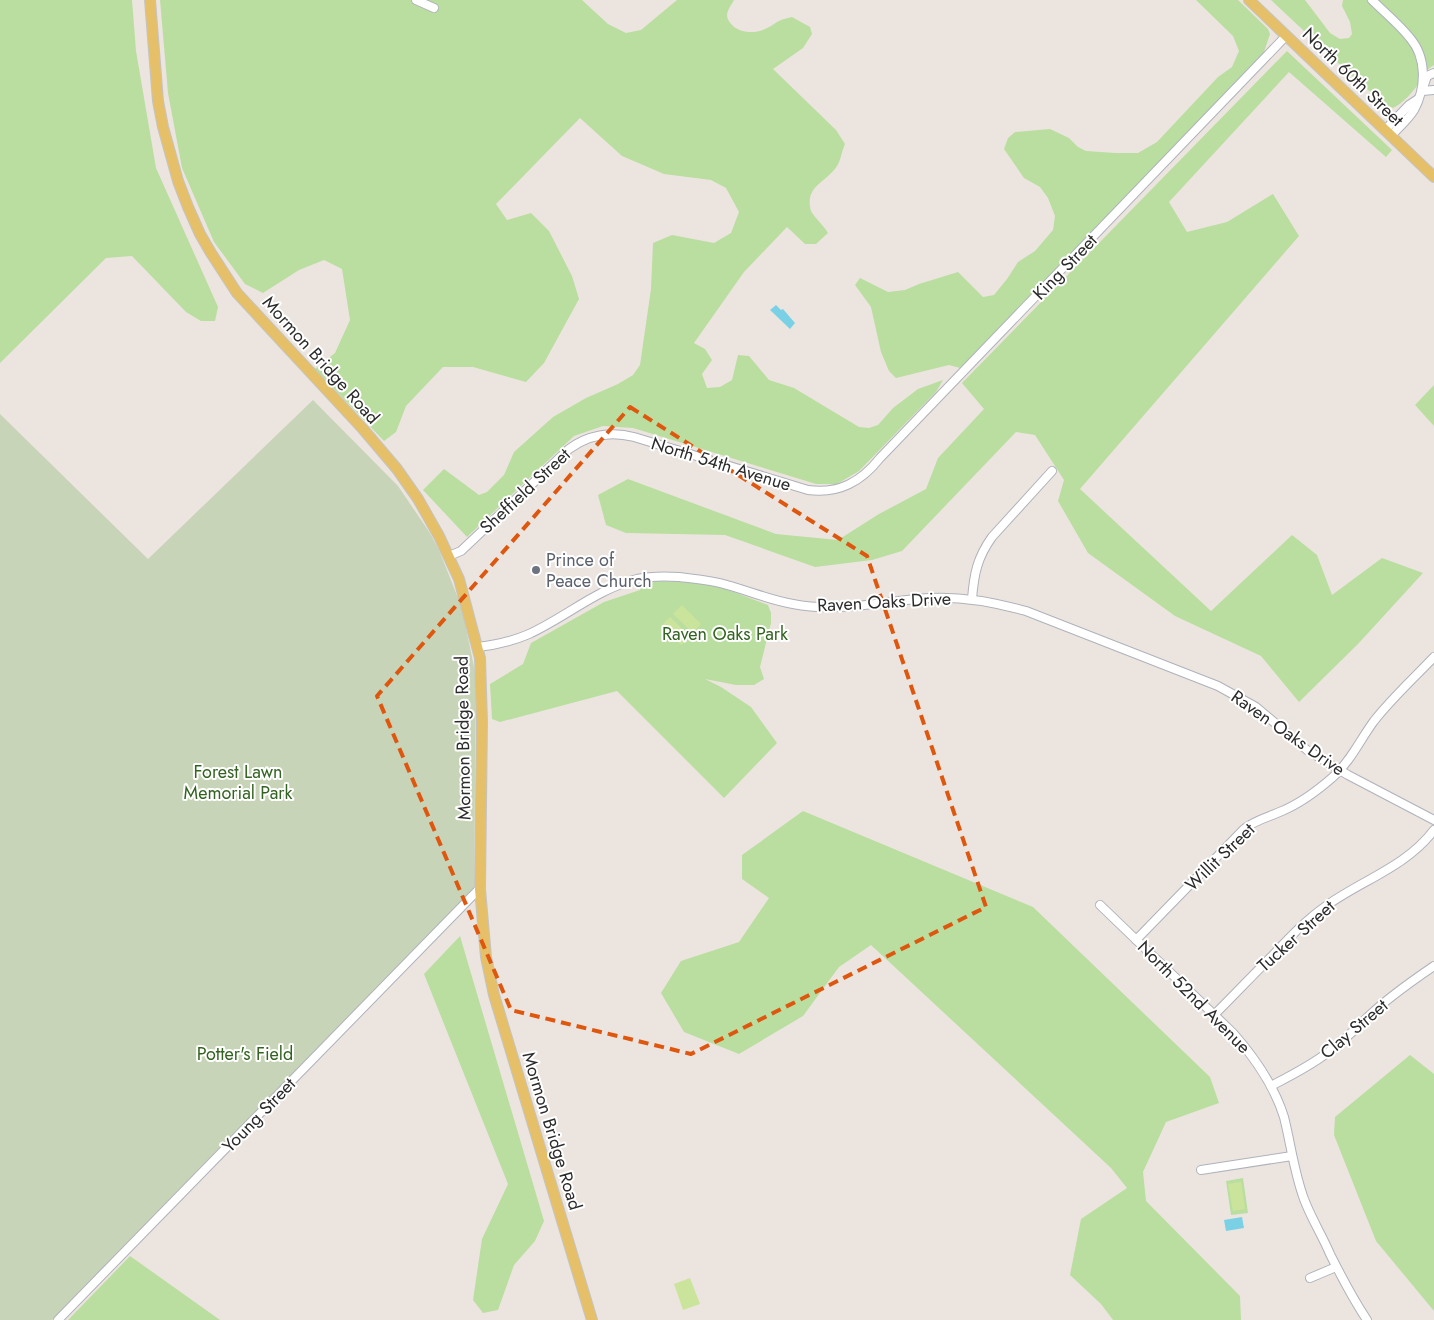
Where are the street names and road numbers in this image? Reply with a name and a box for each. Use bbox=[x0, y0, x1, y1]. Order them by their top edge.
street label: North 60th Street bbox=[1296, 22, 1410, 133]
street label: King Street bbox=[1027, 228, 1104, 306]
street label: Mormon Bridge Road bbox=[256, 290, 386, 430]
street label: North 54th Avenue bbox=[648, 430, 794, 498]
street label: Sheffield Street bbox=[474, 442, 577, 540]
street label: Raven Oaks Drive bbox=[816, 586, 952, 618]
street label: Mormon Bridge Road bbox=[449, 656, 477, 820]
street label: Raven Oaks Drive bbox=[1226, 684, 1350, 782]
street label: Willit Street bbox=[1179, 817, 1261, 897]
street label: Tucker Street bbox=[1251, 894, 1341, 978]
street label: North 52nd Avenue bbox=[1132, 935, 1256, 1059]
street label: Clay Street bbox=[1314, 992, 1394, 1065]
street label: Mormon Bridge Road bbox=[516, 1049, 588, 1213]
street label: Young Street bbox=[216, 1071, 302, 1158]

